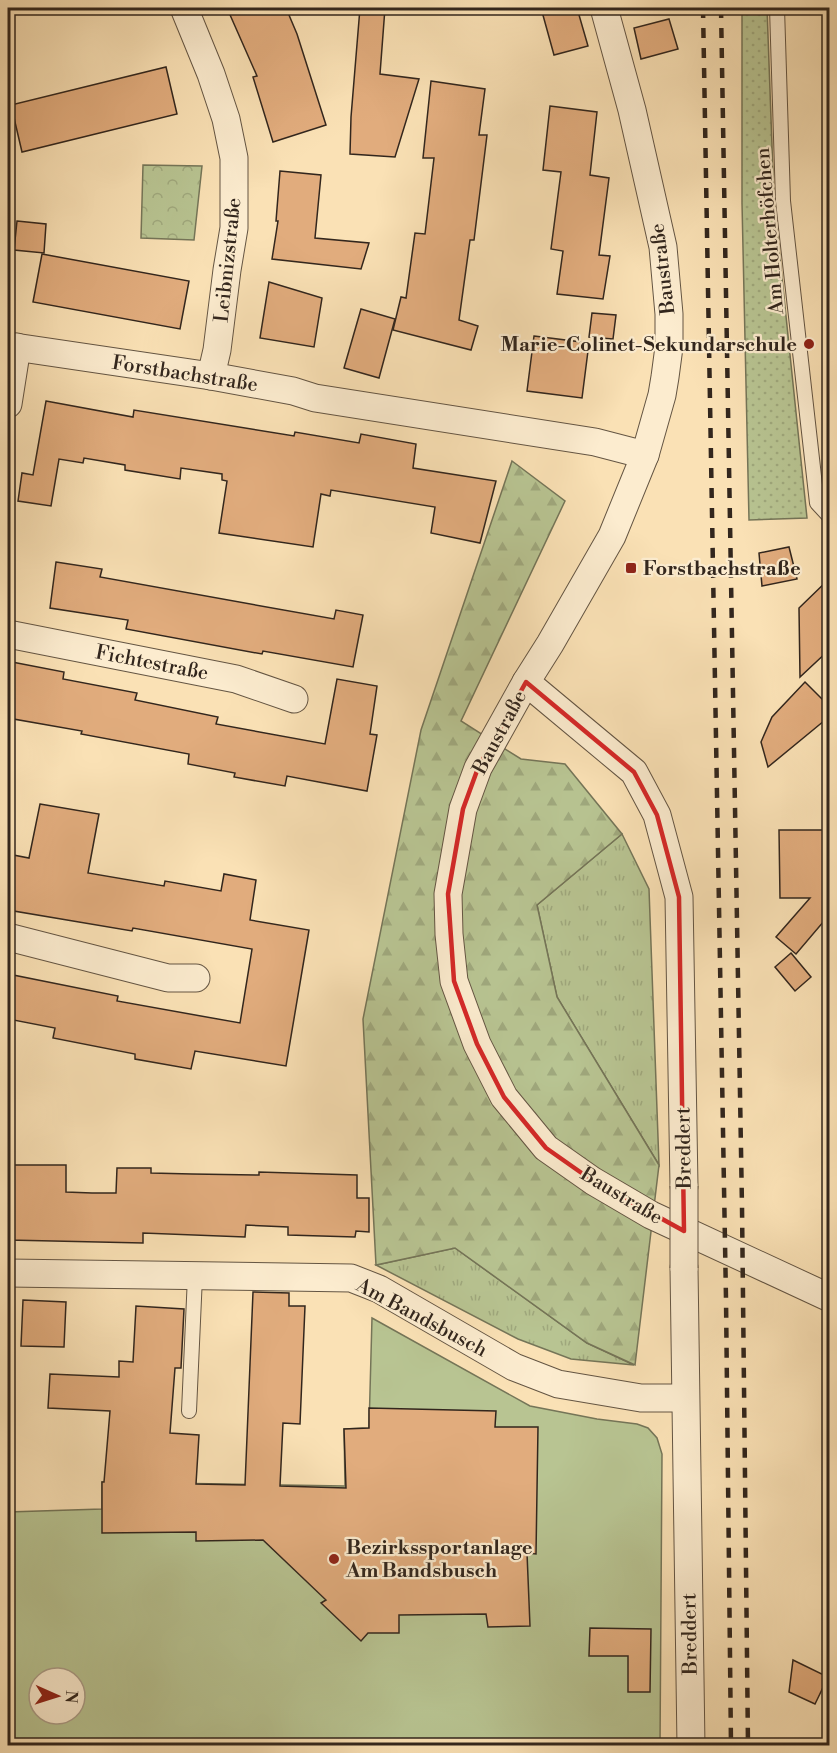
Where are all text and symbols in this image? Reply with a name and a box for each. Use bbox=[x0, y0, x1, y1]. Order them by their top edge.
street label: Am Holterhöfchen bbox=[751, 146, 790, 316]
street label: Leibnizstraße bbox=[210, 196, 247, 324]
street label: Baustraße bbox=[646, 222, 682, 317]
place label: Marie-Colinet-Sekundarschule bbox=[501, 333, 797, 358]
marker: Marie-Colinet-Sekundarschule bbox=[802, 337, 816, 351]
street label: Forstbachstraße bbox=[110, 351, 259, 398]
place label: Forstbachstraße bbox=[643, 557, 801, 582]
marker: Forstbachstraße bbox=[624, 561, 638, 575]
street label: Fichtestraße bbox=[93, 640, 210, 687]
street label: Baustraße bbox=[467, 686, 533, 780]
street label: Breddert bbox=[671, 1107, 698, 1190]
street label: Baustraße bbox=[575, 1161, 667, 1231]
street label: Am Bandsbusch bbox=[351, 1273, 491, 1363]
place label: Bezirkssportanlage Am Bandsbusch bbox=[345, 1536, 533, 1584]
marker: Bezirkssportanlage Am Bandsbusch bbox=[327, 1552, 341, 1566]
street label: Breddert bbox=[677, 1593, 704, 1676]
north arrow bbox=[27, 1666, 87, 1726]
text: N bbox=[61, 1690, 81, 1704]

